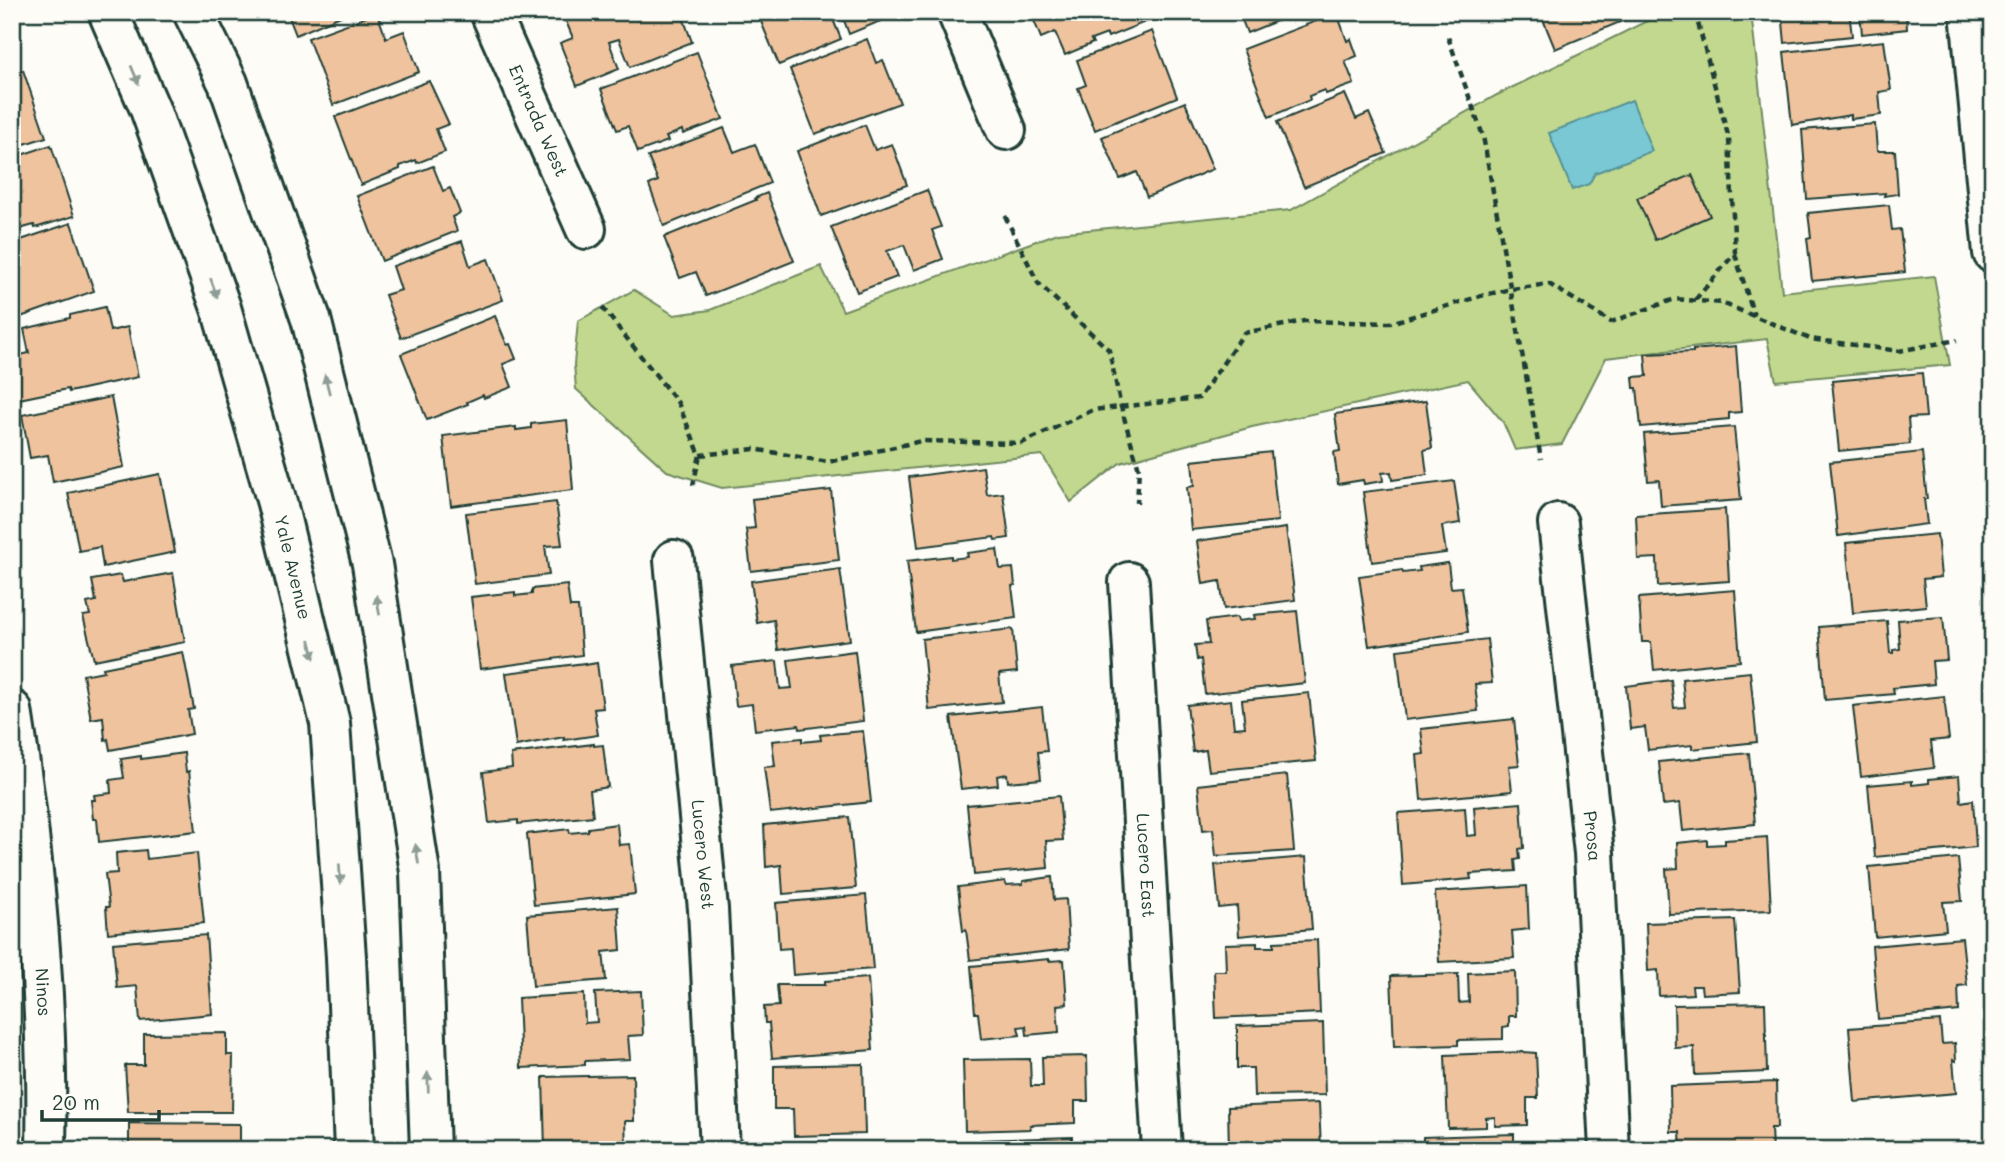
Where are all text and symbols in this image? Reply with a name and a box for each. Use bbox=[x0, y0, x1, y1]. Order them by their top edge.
street label: Entrada West bbox=[504, 60, 574, 180]
one-way arrow bbox=[129, 65, 141, 85]
one-way arrow bbox=[209, 278, 220, 299]
one-way arrow bbox=[321, 373, 332, 395]
street label: Yale Avenue bbox=[269, 512, 318, 622]
one-way arrow bbox=[373, 594, 384, 616]
one-way arrow bbox=[307, 638, 318, 660]
street label: Lucero West bbox=[686, 798, 721, 911]
street label: Prosa bbox=[1578, 810, 1607, 862]
street label: Lucero East bbox=[1131, 812, 1161, 918]
one-way arrow bbox=[412, 843, 423, 865]
one-way arrow bbox=[335, 864, 346, 886]
street label: Ninos bbox=[30, 967, 57, 1017]
one-way arrow bbox=[422, 1070, 433, 1092]
scale bar bbox=[42, 1078, 159, 1122]
text: 20 m bbox=[52, 1088, 100, 1115]

